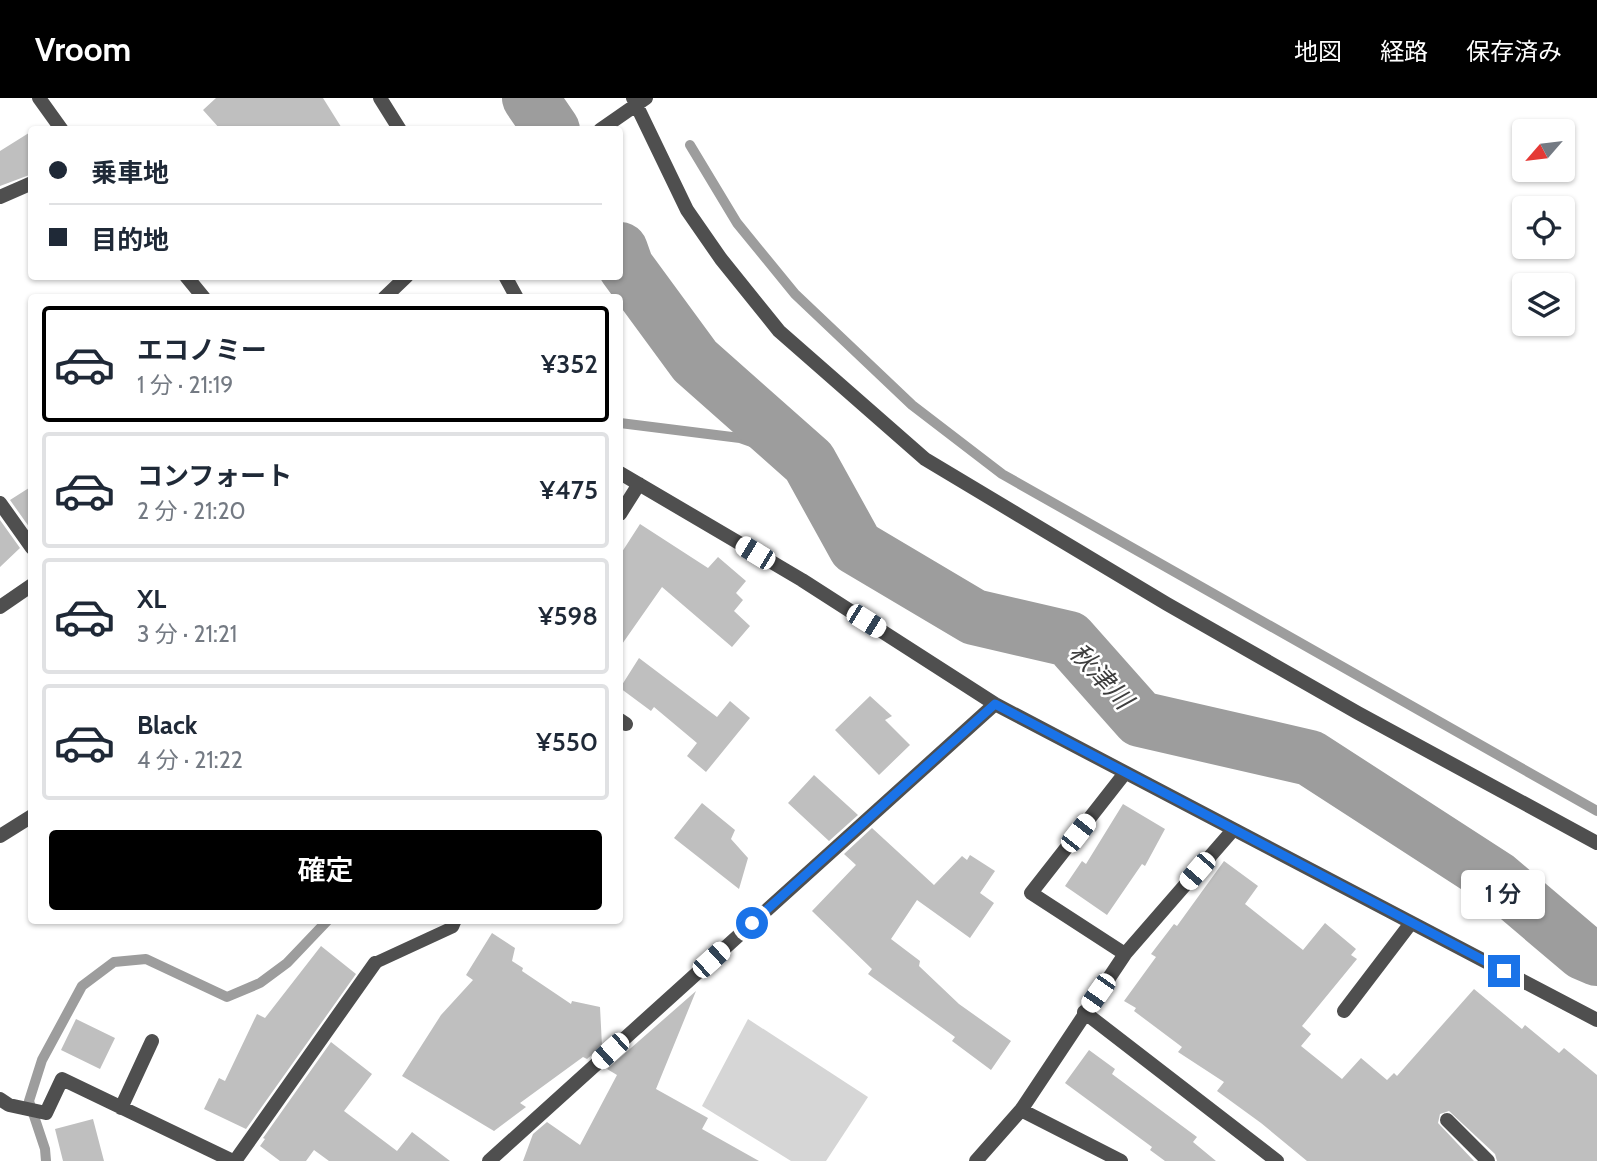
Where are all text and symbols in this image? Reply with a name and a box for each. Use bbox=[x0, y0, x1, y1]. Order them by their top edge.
text: Vroom bbox=[35, 29, 131, 69]
text: 地図 bbox=[1294, 37, 1342, 66]
text: 経路 bbox=[1380, 37, 1428, 66]
text: 保存済み bbox=[1466, 37, 1562, 66]
north arrow bbox=[1512, 119, 1575, 182]
map controls bbox=[1512, 119, 1575, 336]
text: 乗車地 bbox=[91, 157, 169, 189]
button: locate bbox=[1512, 196, 1575, 259]
text: 目的地 bbox=[91, 224, 169, 256]
button: layers bbox=[1512, 273, 1575, 336]
icon: car bbox=[53, 333, 116, 396]
text: エコノミー bbox=[137, 334, 267, 366]
text: ¥352 bbox=[541, 348, 598, 380]
text: 1 分 · 21:19 bbox=[137, 371, 233, 399]
icon: car bbox=[53, 459, 116, 522]
text: コンフォート bbox=[137, 460, 292, 492]
text: ¥475 bbox=[540, 474, 598, 506]
text: 2 分 · 21:20 bbox=[137, 497, 246, 525]
car bbox=[732, 533, 779, 573]
text: XL bbox=[137, 583, 166, 615]
icon: car bbox=[53, 585, 116, 648]
text: ¥598 bbox=[538, 600, 598, 632]
car bbox=[843, 601, 890, 641]
text: 3 分 · 21:21 bbox=[137, 620, 237, 648]
water label: 秋津川 bbox=[1063, 637, 1141, 718]
text: Black bbox=[137, 709, 197, 741]
icon: car bbox=[53, 711, 116, 774]
text: ¥550 bbox=[536, 726, 598, 758]
text: 4 分 · 21:22 bbox=[137, 746, 243, 774]
car bbox=[1057, 810, 1100, 856]
button: 確定 bbox=[49, 830, 602, 910]
car bbox=[1176, 848, 1219, 894]
callout: 1 分 bbox=[1462, 870, 1546, 918]
text: 1 分 bbox=[1485, 880, 1521, 908]
route start bbox=[736, 907, 768, 939]
car bbox=[689, 938, 734, 982]
route end bbox=[1488, 955, 1520, 987]
car bbox=[1078, 970, 1119, 1016]
car bbox=[588, 1029, 633, 1073]

